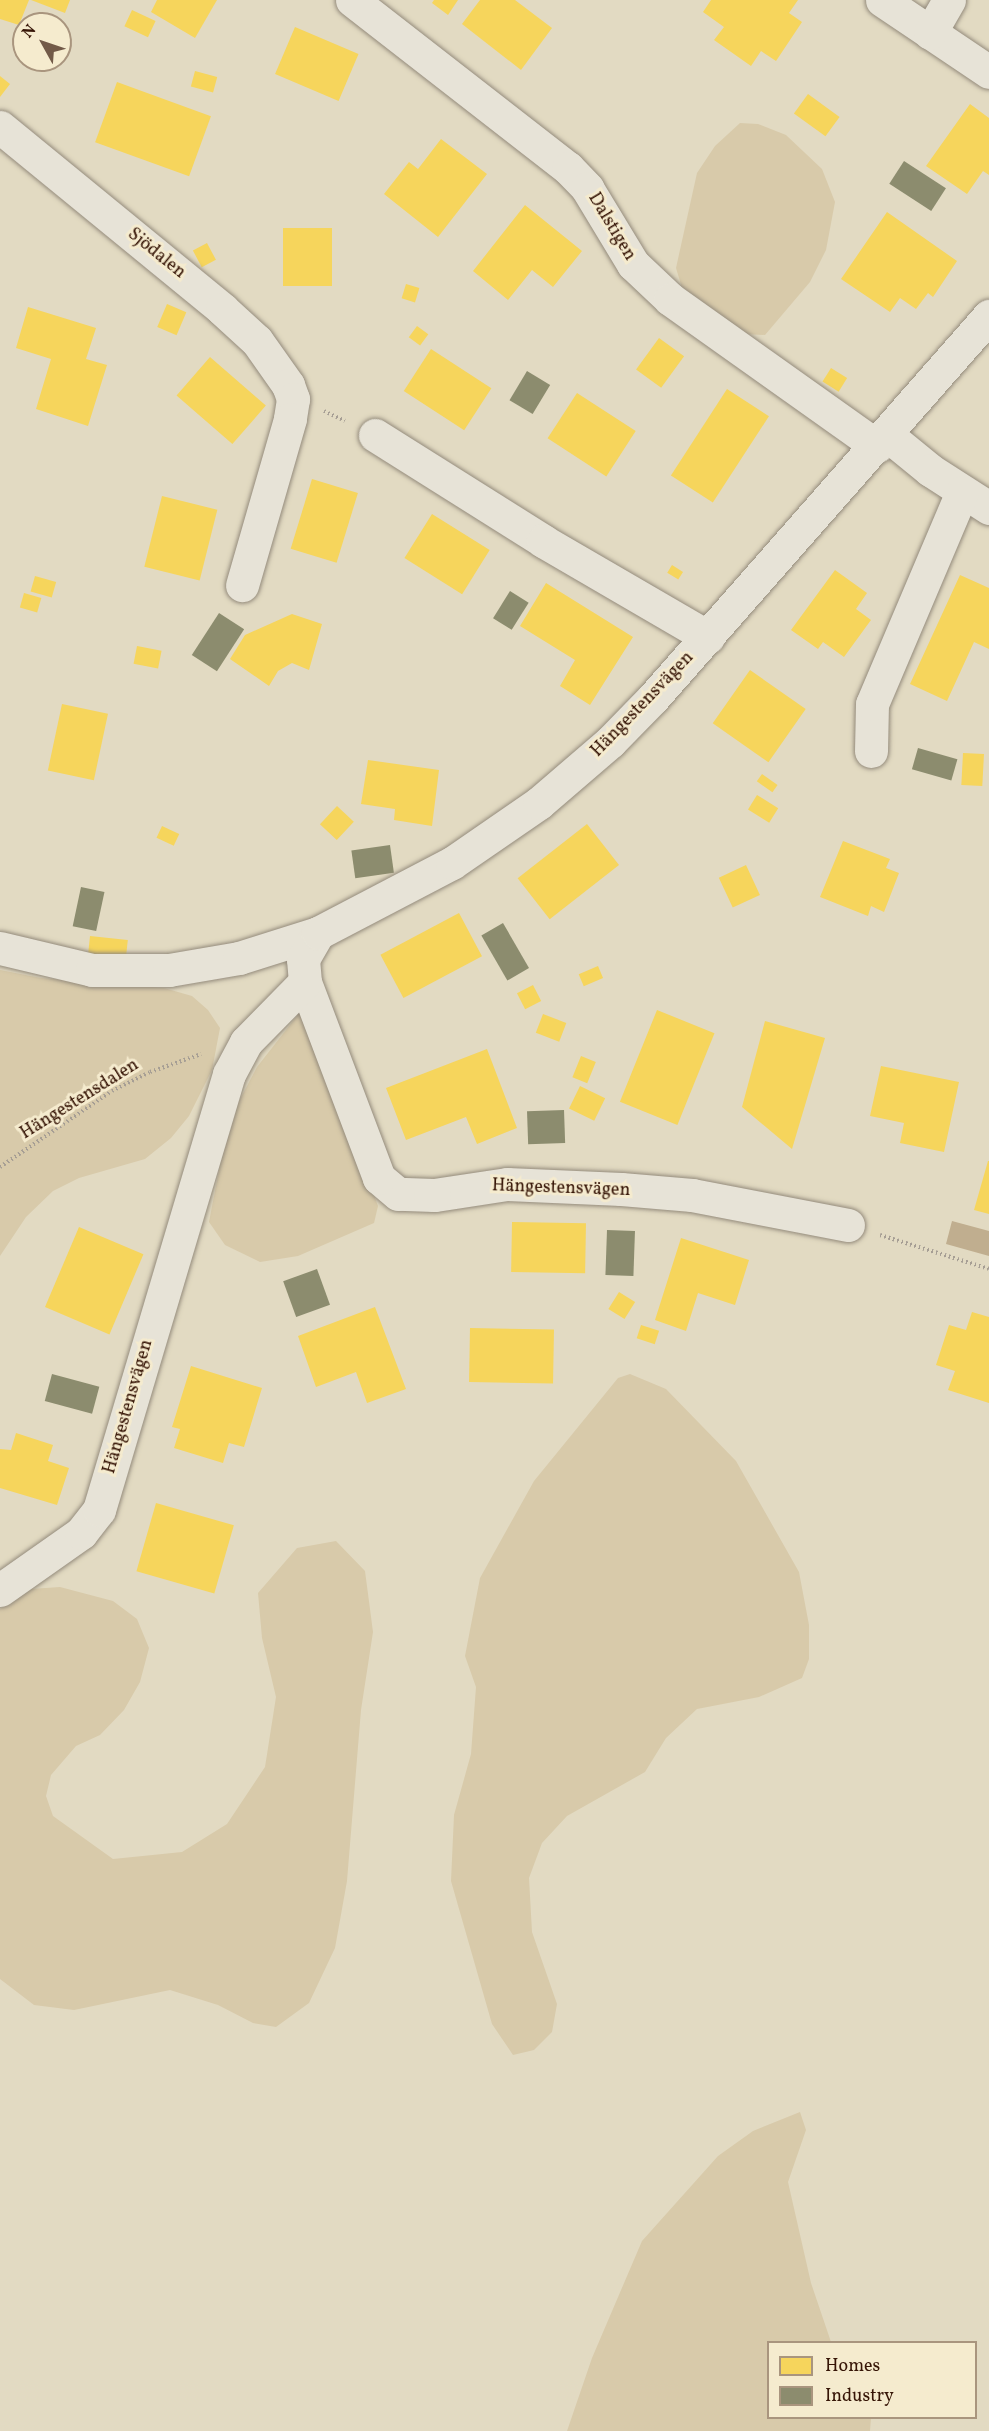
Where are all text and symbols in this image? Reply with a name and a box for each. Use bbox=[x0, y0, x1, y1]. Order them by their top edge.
north arrow bbox=[12, 12, 72, 72]
text: N bbox=[18, 20, 42, 43]
street label: Dalstigen bbox=[582, 189, 640, 265]
street label: Sjödalen bbox=[123, 224, 189, 284]
street label: Hängestensvägen bbox=[587, 648, 699, 762]
street label: Hängestensdalen bbox=[17, 1055, 143, 1145]
street label: Hängestensvägen bbox=[491, 1176, 631, 1202]
street label: Hängestensvägen bbox=[100, 1338, 158, 1476]
legend bbox=[767, 2341, 977, 2419]
text: Homes bbox=[825, 2354, 880, 2379]
text: Industry bbox=[825, 2384, 894, 2409]

